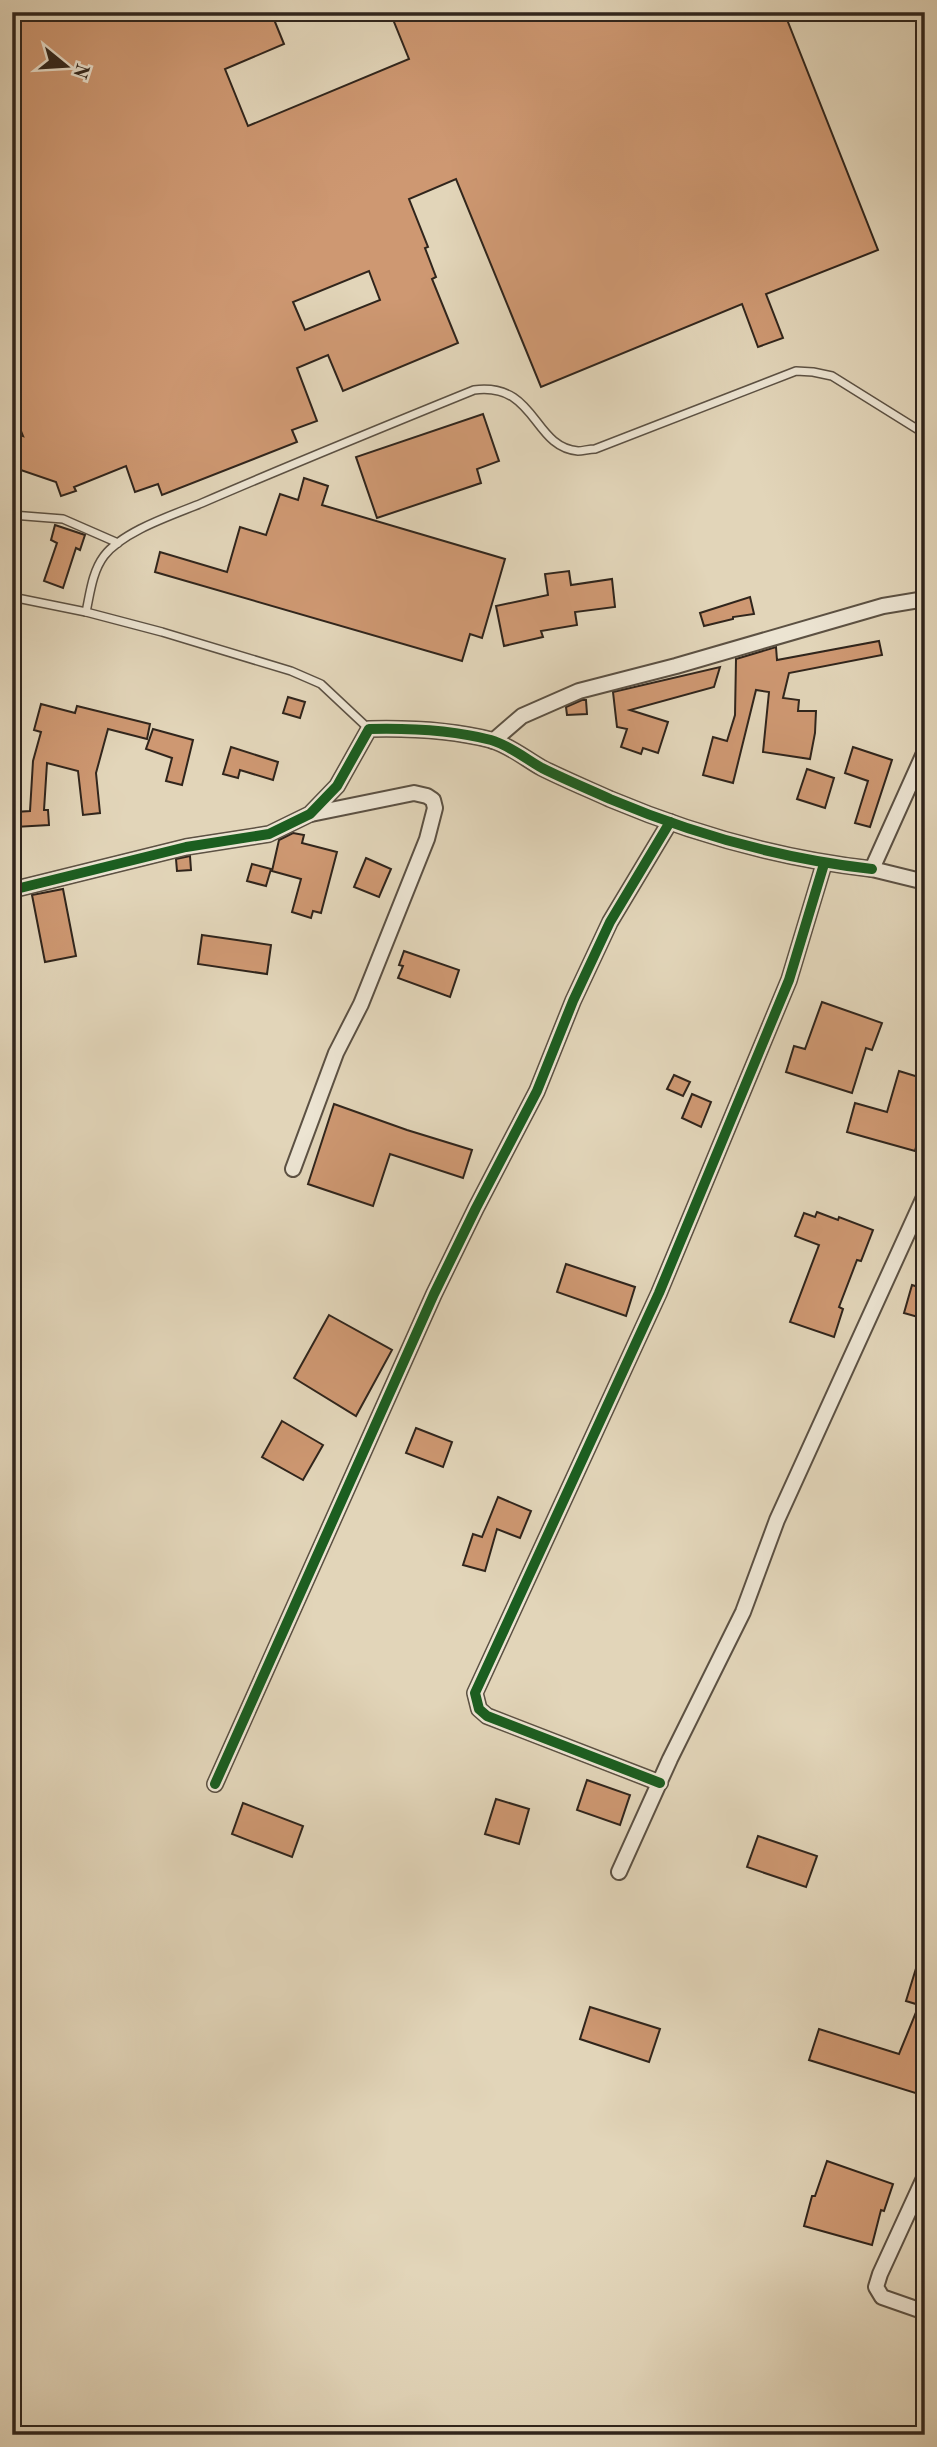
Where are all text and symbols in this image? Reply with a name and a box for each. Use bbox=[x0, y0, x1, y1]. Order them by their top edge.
north arrow bbox=[32, 32, 102, 102]
text: N bbox=[68, 61, 91, 81]

